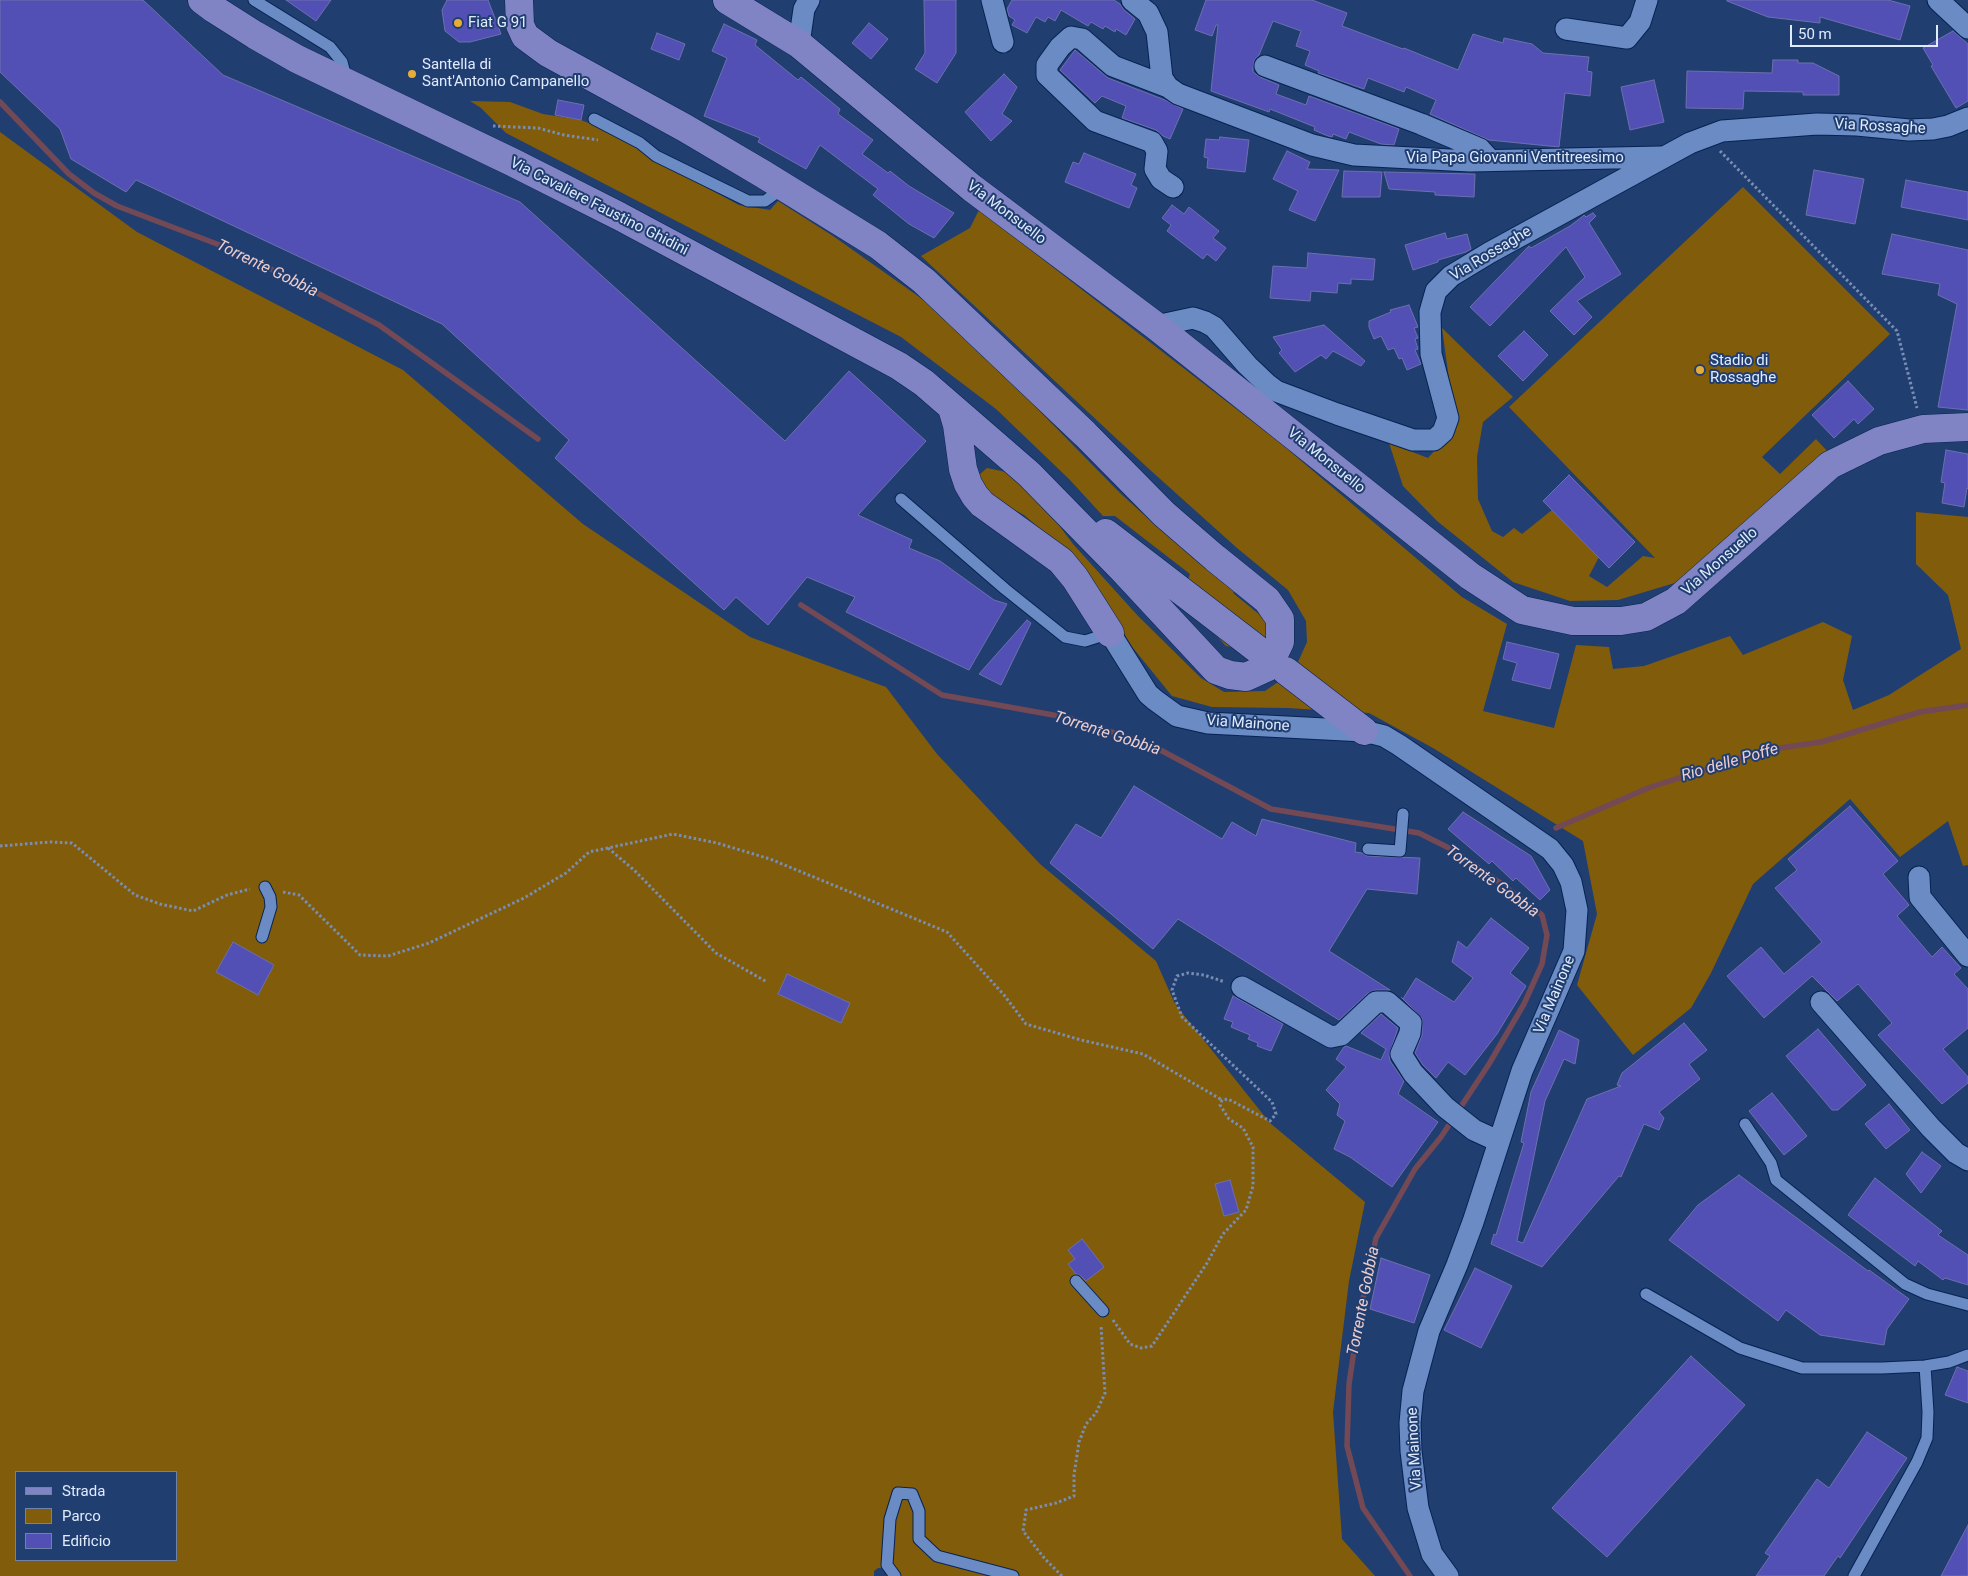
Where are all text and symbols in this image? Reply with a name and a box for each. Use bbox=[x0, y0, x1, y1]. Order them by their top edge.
place label: Fiat G 91 bbox=[468, 14, 528, 32]
scale bar bbox=[1793, 15, 1940, 47]
marker: Fiat G 91 bbox=[452, 17, 464, 29]
text: 50 m bbox=[1798, 25, 1832, 43]
place label: Santella di Sant'Antonio Campanello bbox=[422, 56, 589, 91]
marker: Santella di Sant'Antonio Campanello bbox=[406, 68, 418, 80]
street label: Via Rossaghe bbox=[1834, 116, 1926, 138]
street label: Via Papa Giovanni Ventitreesimo bbox=[1406, 149, 1624, 167]
street label: Via Cavaliere Faustino Ghidini bbox=[507, 154, 691, 260]
street label: Via Monsuello bbox=[963, 177, 1049, 249]
street label: Via Rossaghe bbox=[1447, 223, 1535, 285]
water label: Torrente Gobbia bbox=[213, 236, 321, 302]
place label: Stadio di Rossaghe bbox=[1710, 352, 1776, 387]
marker: Stadio di Rossaghe bbox=[1694, 364, 1706, 376]
street label: Via Monsuello bbox=[1283, 424, 1369, 498]
street label: Via Monsuello bbox=[1678, 524, 1762, 600]
water label: Torrente Gobbia bbox=[1051, 708, 1163, 760]
street label: Via Mainone bbox=[1206, 712, 1290, 736]
water label: Rio delle Poffe bbox=[1679, 740, 1781, 786]
water label: Torrente Gobbia bbox=[1442, 842, 1542, 922]
street label: Via Mainone bbox=[1530, 953, 1580, 1037]
water label: Torrente Gobbia bbox=[1344, 1245, 1384, 1357]
street label: Via Mainone bbox=[1404, 1407, 1426, 1491]
legend bbox=[15, 1471, 178, 1561]
text: Strada bbox=[62, 1482, 105, 1500]
text: Parco bbox=[62, 1507, 101, 1525]
text: Edificio bbox=[62, 1532, 111, 1550]

